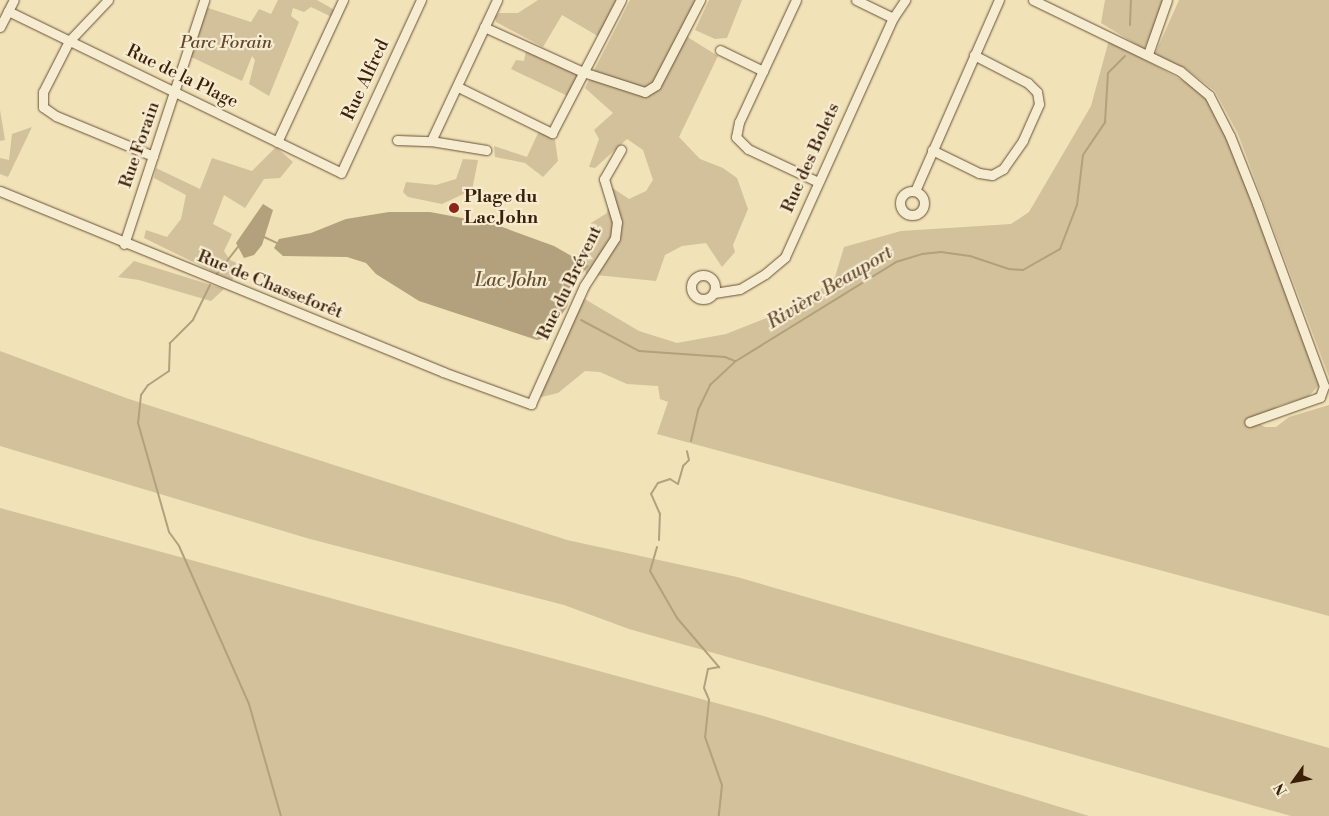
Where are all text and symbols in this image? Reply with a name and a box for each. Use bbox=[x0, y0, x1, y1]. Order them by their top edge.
park label: Parc Forain bbox=[180, 32, 272, 54]
street label: Rue Alfred bbox=[338, 36, 394, 124]
street label: Rue de la Plage bbox=[123, 41, 241, 113]
street label: Rue Forain bbox=[115, 99, 165, 191]
street label: Rue des Bolets bbox=[777, 100, 845, 216]
place label: Plage du Lac John bbox=[464, 187, 538, 230]
marker: Plage du Lac John bbox=[448, 202, 460, 214]
street label: Rue du Brévent bbox=[533, 223, 607, 343]
water label: Rivière Beauport bbox=[763, 242, 897, 334]
street label: Rue de Chasseforêt bbox=[194, 246, 346, 324]
water label: Lac John bbox=[475, 270, 547, 292]
north arrow bbox=[1269, 756, 1319, 806]
text: N bbox=[1271, 779, 1292, 798]

